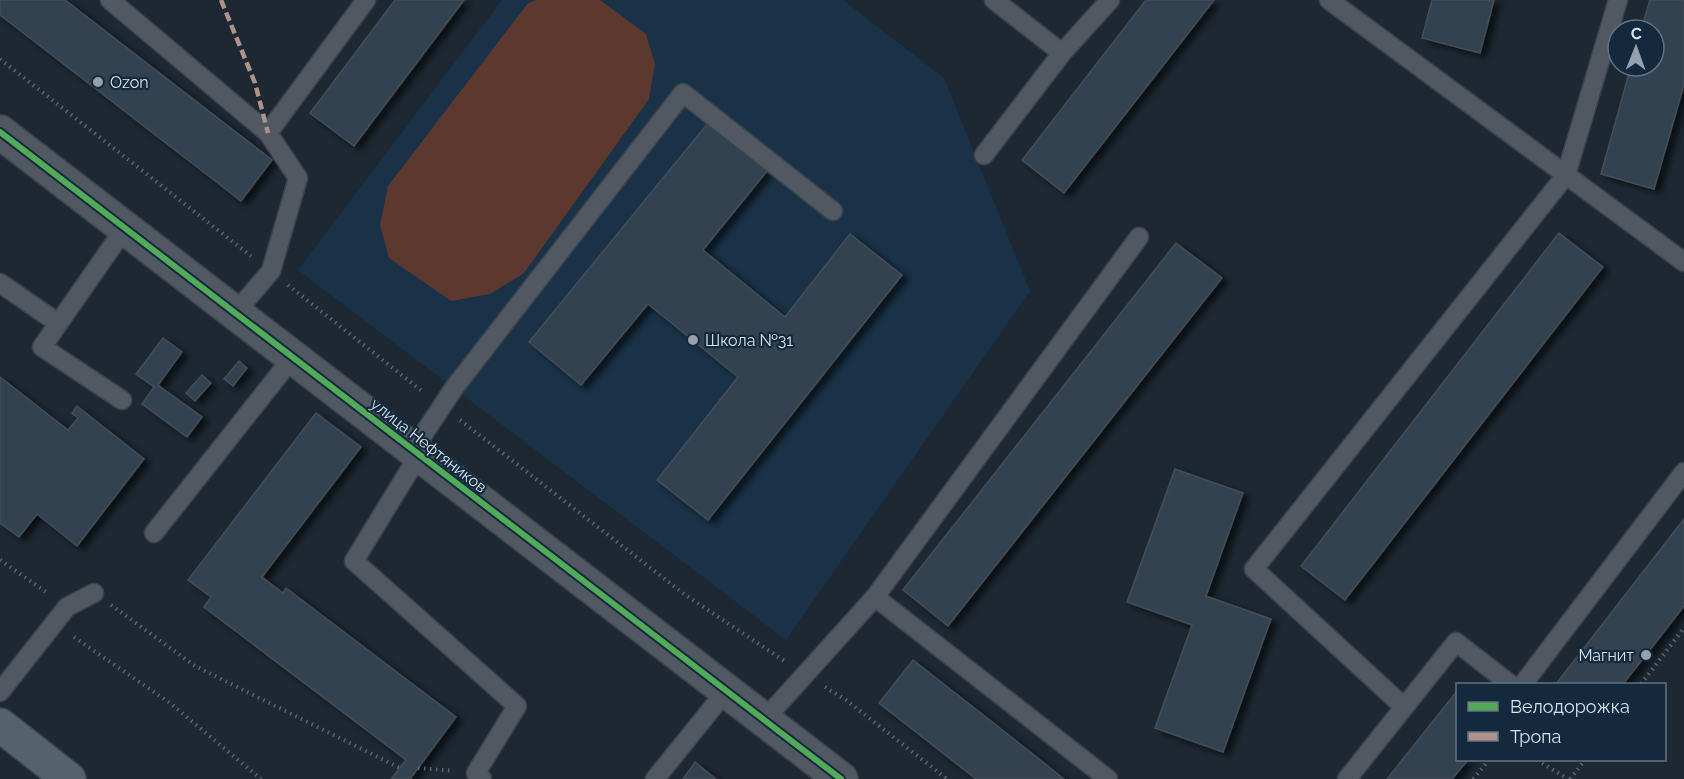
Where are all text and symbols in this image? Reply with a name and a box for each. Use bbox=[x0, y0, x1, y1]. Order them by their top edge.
north arrow bbox=[1606, 18, 1666, 78]
text: С bbox=[1631, 24, 1642, 43]
place label: Ozon bbox=[110, 73, 149, 92]
marker: Ozon bbox=[91, 75, 105, 89]
place label: Школа №31 bbox=[705, 331, 793, 350]
marker: Школа №31 bbox=[686, 333, 700, 347]
street label: улица Нефтяников bbox=[367, 394, 491, 497]
place label: Магнит bbox=[1578, 646, 1634, 665]
marker: Магнит bbox=[1639, 648, 1653, 662]
legend bbox=[1456, 683, 1666, 761]
text: Велодорожка bbox=[1510, 696, 1630, 717]
text: Тропа bbox=[1510, 726, 1561, 747]

